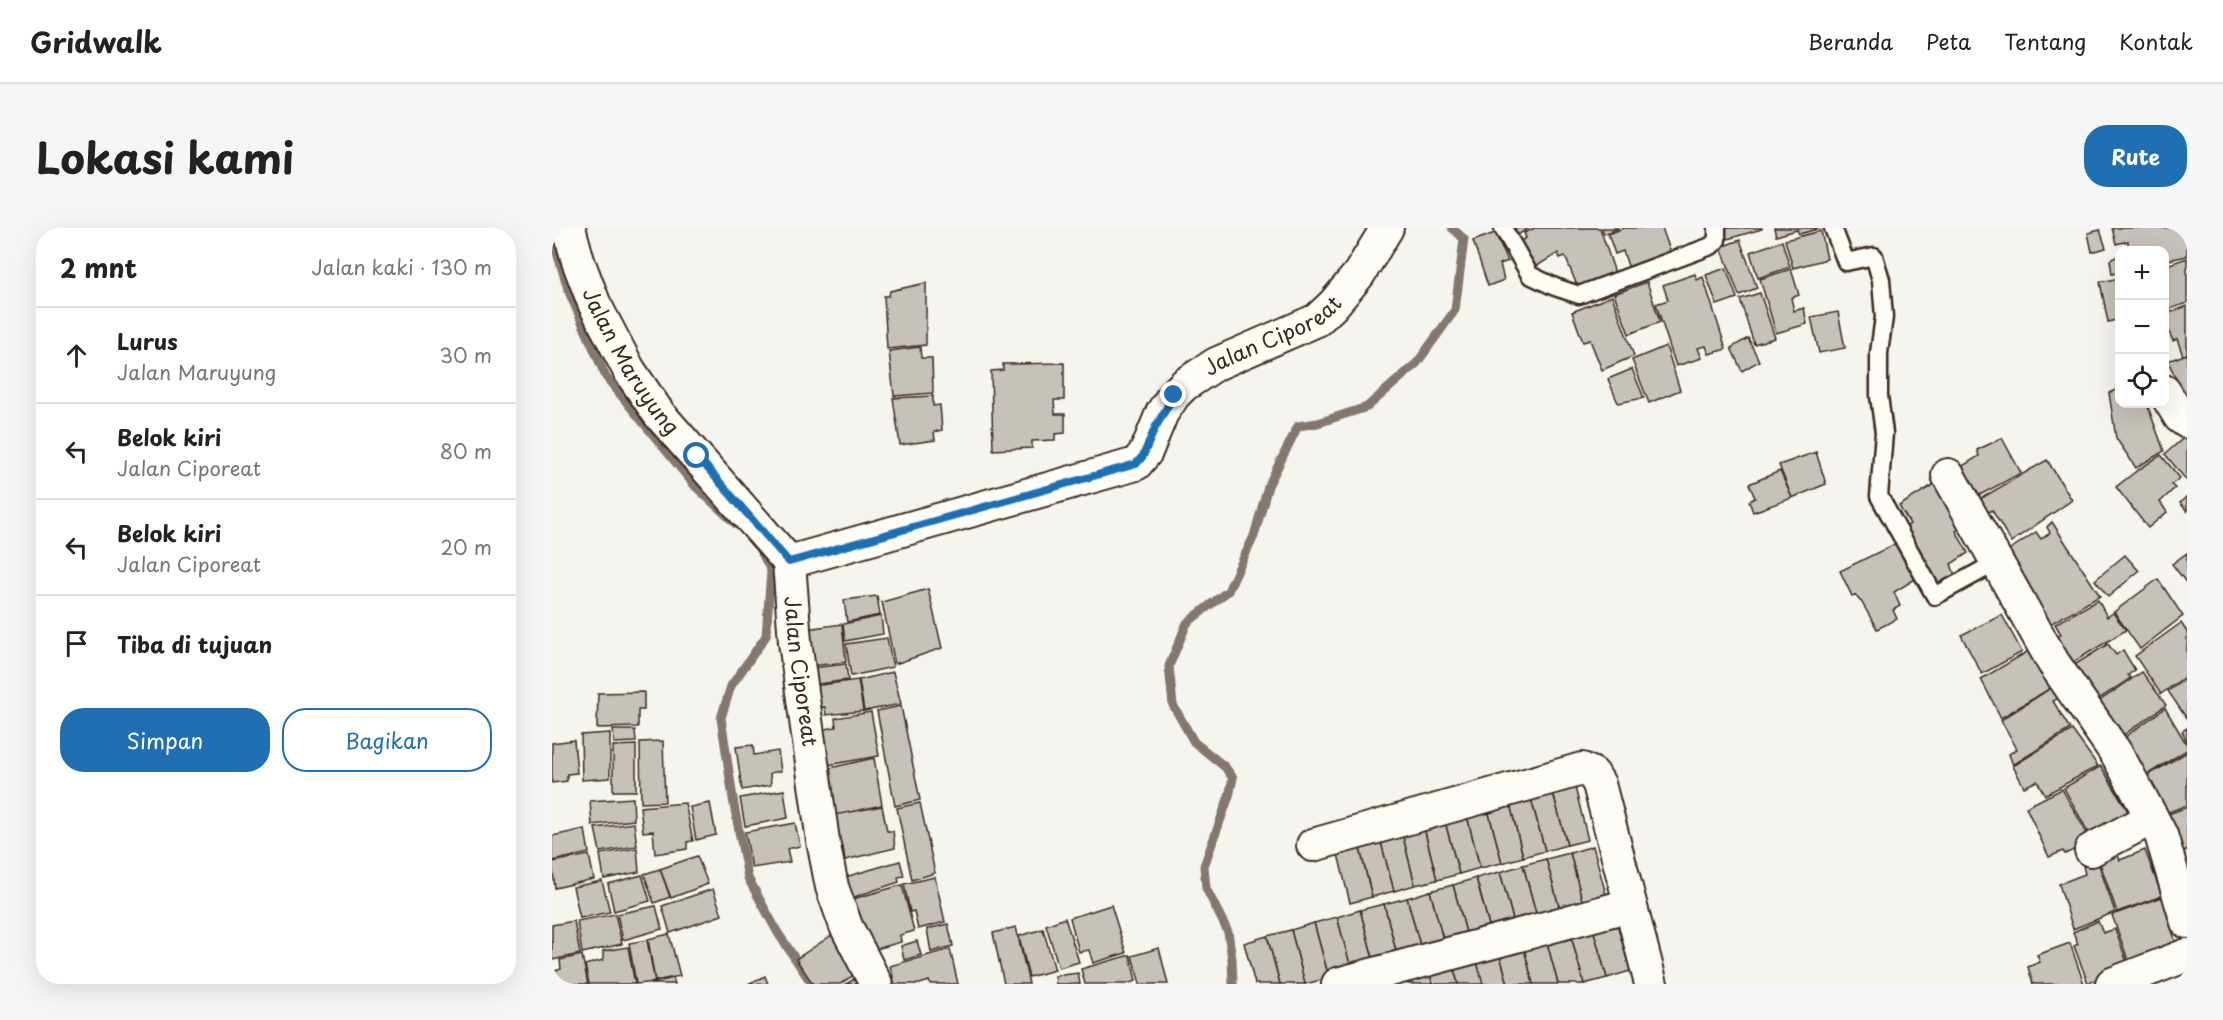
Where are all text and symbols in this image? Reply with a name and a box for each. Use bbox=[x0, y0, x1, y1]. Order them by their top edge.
text: Gridwalk bbox=[30, 20, 162, 63]
text: Beranda bbox=[1808, 25, 1893, 57]
text: Peta bbox=[1926, 25, 1971, 57]
text: Tentang bbox=[2004, 25, 2086, 57]
text: Kontak bbox=[2119, 25, 2193, 57]
text: Lokasi kami bbox=[36, 125, 294, 188]
button: Rute bbox=[2084, 125, 2187, 187]
map controls bbox=[2115, 246, 2169, 408]
button: + bbox=[2115, 246, 2169, 300]
text: 2 mnt bbox=[60, 248, 137, 287]
text: Jalan kaki · 130 m bbox=[312, 252, 492, 282]
street label: Jalan Maruyung bbox=[576, 283, 688, 441]
street label: Jalan Ciporeat bbox=[1196, 288, 1348, 382]
button: − bbox=[2115, 300, 2169, 354]
text: Lurus bbox=[117, 324, 178, 357]
icon: ahead bbox=[60, 339, 93, 372]
text: 30 m bbox=[439, 340, 492, 370]
button: locate bbox=[2115, 354, 2169, 408]
text: Jalan Maruyung bbox=[117, 357, 276, 387]
route end bbox=[1160, 381, 1186, 407]
text: Belok kiri bbox=[117, 420, 221, 453]
icon: left bbox=[60, 435, 93, 468]
text: 80 m bbox=[440, 436, 492, 466]
route start bbox=[683, 442, 709, 468]
text: Jalan Ciporeat bbox=[117, 453, 261, 483]
text: Belok kiri bbox=[117, 516, 221, 549]
icon: left bbox=[60, 531, 93, 564]
text: 20 m bbox=[440, 532, 492, 562]
text: Jalan Ciporeat bbox=[117, 549, 261, 579]
street label: Jalan Ciporeat bbox=[778, 595, 828, 748]
icon: arrive bbox=[60, 627, 93, 660]
text: Tiba di tujuan bbox=[117, 627, 272, 660]
button: Simpan bbox=[60, 708, 270, 772]
button: Bagikan bbox=[282, 708, 492, 772]

